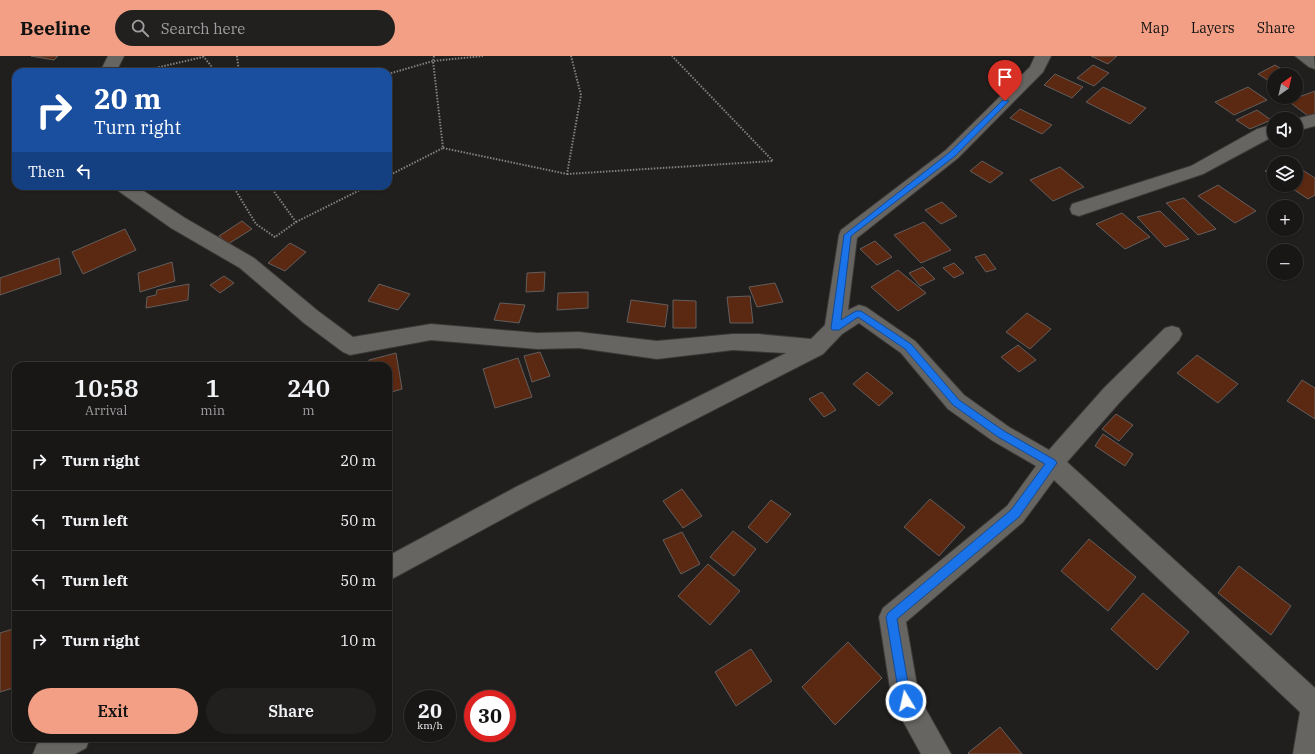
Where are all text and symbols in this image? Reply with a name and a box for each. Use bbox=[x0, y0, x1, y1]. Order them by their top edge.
search box bbox=[115, 10, 395, 46]
text: Beeline bbox=[20, 16, 91, 40]
icon: search bbox=[129, 17, 151, 39]
text: Search here bbox=[161, 19, 245, 38]
text: Map bbox=[1141, 19, 1169, 37]
text: Layers bbox=[1191, 19, 1235, 37]
text: Share bbox=[1257, 19, 1295, 37]
pin bbox=[988, 60, 1022, 101]
icon: arrive bbox=[994, 66, 1016, 88]
north arrow bbox=[1267, 68, 1303, 104]
map controls bbox=[1267, 68, 1303, 280]
text: 20 m bbox=[94, 80, 161, 117]
icon: right bbox=[28, 84, 80, 136]
button: sound bbox=[1267, 112, 1303, 148]
text: Turn right bbox=[94, 116, 181, 139]
button: layers bbox=[1267, 156, 1303, 192]
icon: left bbox=[73, 160, 95, 182]
text: Then bbox=[28, 162, 65, 181]
button: + bbox=[1267, 200, 1303, 236]
button: − bbox=[1267, 244, 1303, 280]
text: 10:58 bbox=[74, 372, 139, 404]
text: 1 bbox=[206, 372, 220, 404]
text: 240 bbox=[287, 372, 330, 404]
text: Arrival bbox=[85, 402, 127, 419]
text: min bbox=[200, 402, 225, 419]
text: m bbox=[302, 402, 315, 419]
icon: right bbox=[28, 450, 50, 472]
text: Turn right bbox=[62, 451, 140, 470]
text: 20 m bbox=[340, 451, 376, 470]
icon: left bbox=[28, 510, 50, 532]
text: Turn left bbox=[62, 511, 128, 530]
text: 50 m bbox=[340, 511, 376, 530]
icon: left bbox=[28, 570, 50, 592]
text: Turn left bbox=[62, 571, 128, 590]
text: 50 m bbox=[340, 571, 376, 590]
icon: right bbox=[28, 630, 50, 652]
text: Turn right bbox=[62, 631, 140, 650]
text: 10 m bbox=[340, 631, 376, 650]
position arrow bbox=[885, 680, 927, 722]
button: Exit bbox=[28, 688, 198, 734]
button: Share bbox=[206, 688, 376, 734]
speed limit sign: 30 bbox=[464, 690, 516, 742]
text: 20 bbox=[418, 697, 442, 724]
text: km/h bbox=[417, 719, 443, 732]

